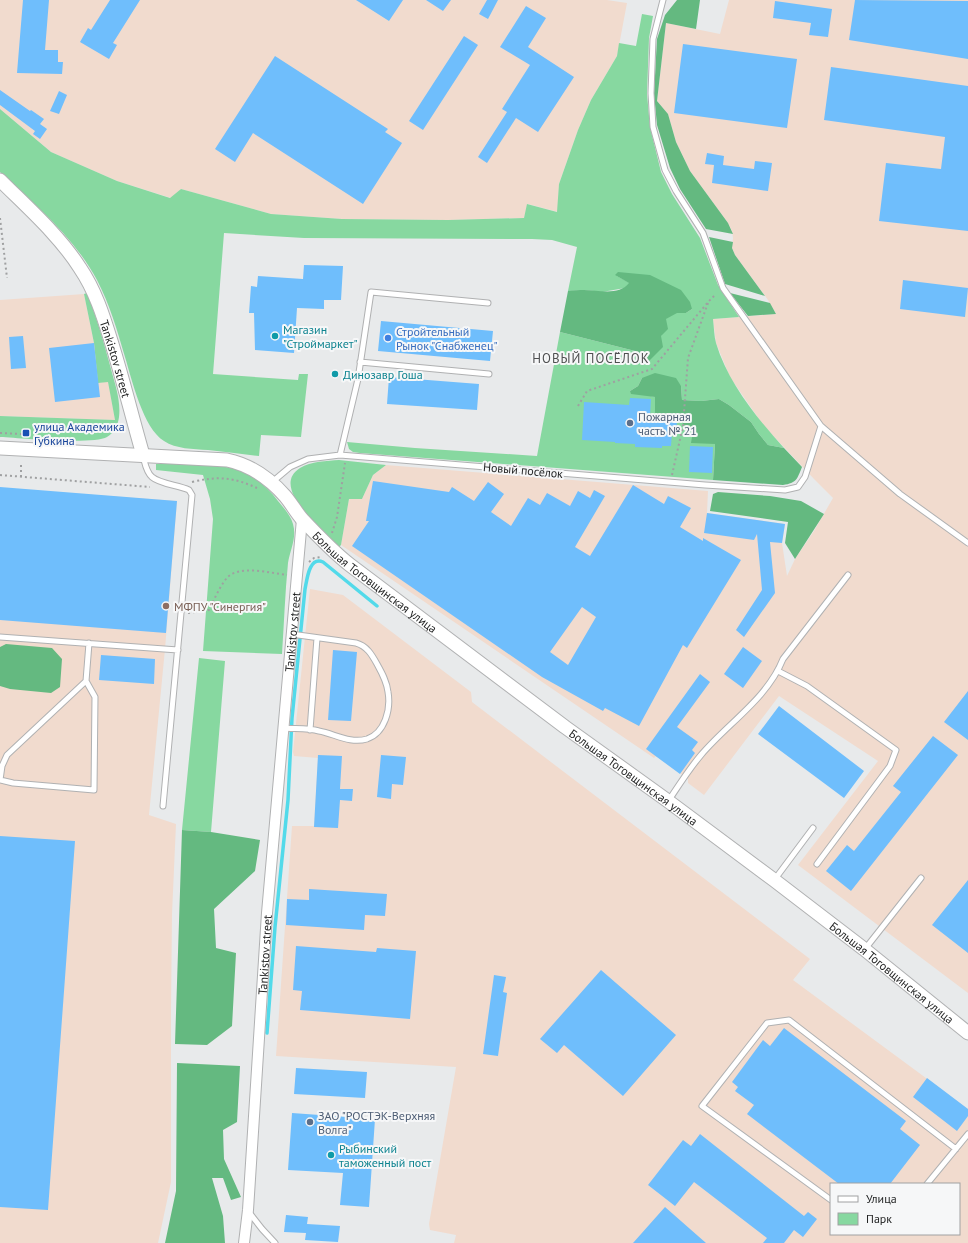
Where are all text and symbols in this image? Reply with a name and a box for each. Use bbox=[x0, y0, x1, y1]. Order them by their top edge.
street label: Tankistov street bbox=[97, 318, 134, 399]
place label: Магазин "Строймаркет" bbox=[283, 322, 358, 351]
place label: Стройтельный Рынок "Снабженец" bbox=[396, 324, 498, 353]
marker: Магазин "Строймаркет" bbox=[270, 331, 280, 341]
marker: Стройтельный Рынок "Снабженец" bbox=[383, 333, 393, 343]
district label: НОВЫЙ ПОСЁЛОК bbox=[532, 350, 650, 367]
place label: Динозавр Гоша bbox=[343, 367, 423, 382]
marker: Динозавр Гоша bbox=[330, 369, 340, 379]
place label: Пожарная часть № 21 bbox=[638, 409, 697, 438]
marker: Пожарная часть № 21 bbox=[625, 418, 635, 428]
place label: улица Академика Губкина bbox=[34, 419, 125, 448]
marker: улица Академика Губкина bbox=[21, 428, 31, 438]
street label: Новый посёлок bbox=[482, 459, 564, 481]
street label: Большая Тоговщинская улица bbox=[310, 528, 440, 636]
street label: Tankistov street bbox=[281, 591, 303, 673]
place label: МФПУ "Синергия" bbox=[174, 599, 266, 614]
marker: МФПУ "Синергия" bbox=[161, 601, 171, 611]
street label: Большая Тоговщинская улица bbox=[567, 725, 701, 828]
street label: Tankistov street bbox=[254, 914, 274, 995]
street label: Большая Тоговщинская улица bbox=[827, 918, 957, 1026]
place label: ЗАО "РОСТЭК-Верхняя Волга" bbox=[318, 1108, 435, 1137]
marker: ЗАО "РОСТЭК-Верхняя Волга" bbox=[305, 1117, 315, 1127]
place label: Рыбинский таможенный пост bbox=[339, 1141, 431, 1170]
marker: Рыбинский таможенный пост bbox=[326, 1150, 336, 1160]
legend bbox=[830, 1183, 960, 1235]
text: Улица bbox=[866, 1191, 897, 1206]
text: Парк bbox=[866, 1211, 892, 1226]

